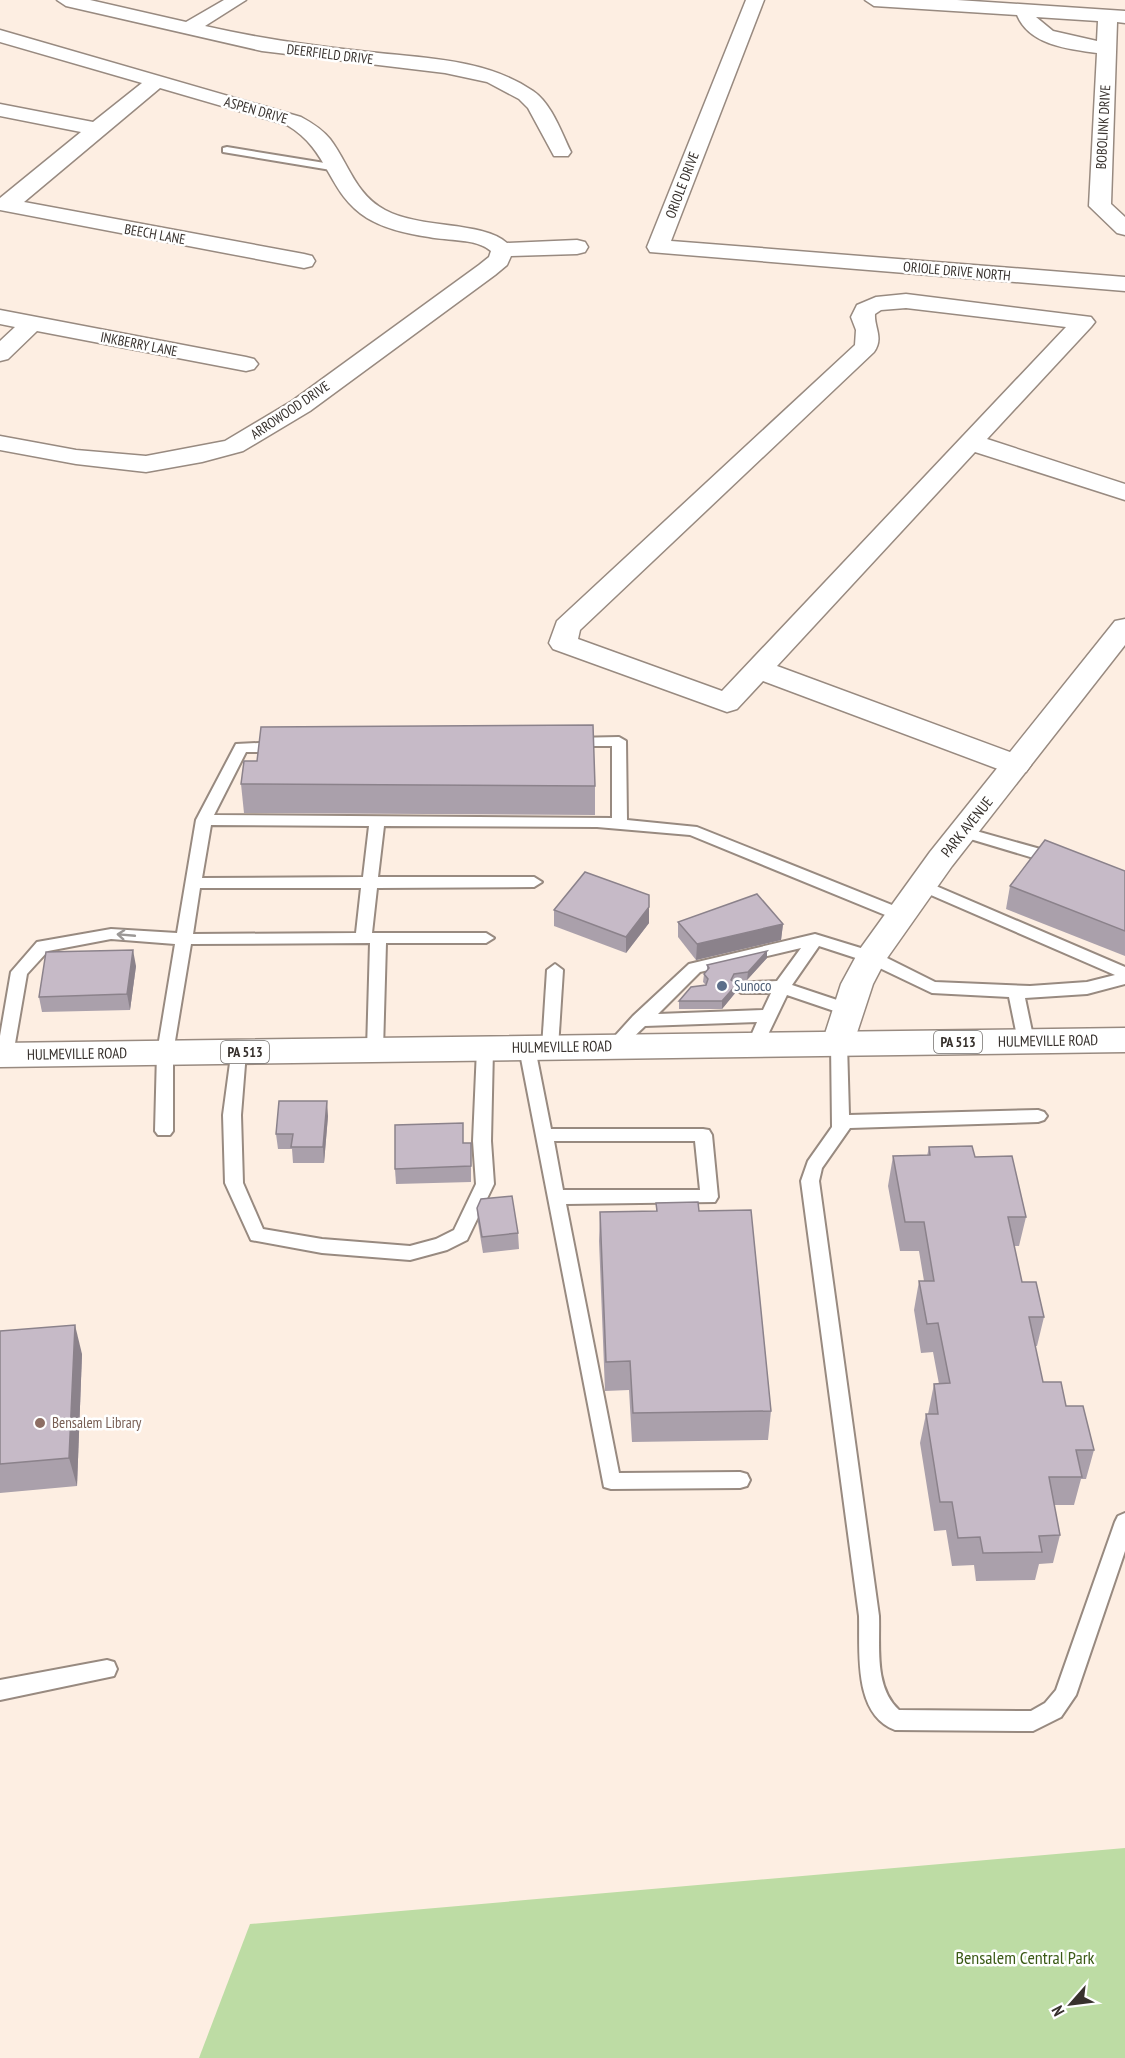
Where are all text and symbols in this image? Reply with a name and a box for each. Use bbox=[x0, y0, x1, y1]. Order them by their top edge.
street label: DEERFIELD DRIVE bbox=[286, 40, 374, 68]
street label: BOBOLINK DRIVE bbox=[1092, 84, 1114, 170]
street label: ASPEN DRIVE bbox=[222, 92, 290, 128]
street label: ORIOLE DRIVE bbox=[661, 149, 703, 221]
street label: BEECH LANE bbox=[123, 220, 187, 248]
street label: ORIOLE DRIVE NORTH bbox=[902, 257, 1012, 285]
street label: INKBERRY LANE bbox=[99, 328, 179, 360]
street label: ARROWOOD DRIVE bbox=[247, 377, 333, 443]
street label: PARK AVENUE bbox=[936, 793, 997, 861]
one-way arrow bbox=[116, 929, 136, 940]
place label: Sunoco bbox=[734, 976, 772, 995]
marker: Sunoco bbox=[715, 979, 729, 993]
street label: HULMEVILLE ROAD bbox=[998, 1030, 1098, 1051]
road number: PA 513 bbox=[934, 1031, 982, 1053]
street label: HULMEVILLE ROAD bbox=[512, 1036, 612, 1057]
road number: PA 513 bbox=[221, 1041, 269, 1063]
street label: HULMEVILLE ROAD bbox=[27, 1043, 127, 1064]
place label: Bensalem Library bbox=[52, 1413, 142, 1432]
marker: Bensalem Library bbox=[33, 1416, 47, 1430]
park label: Bensalem Central Park bbox=[955, 1946, 1095, 1969]
north arrow bbox=[1041, 1974, 1101, 2034]
text: N bbox=[1047, 2003, 1069, 2020]

